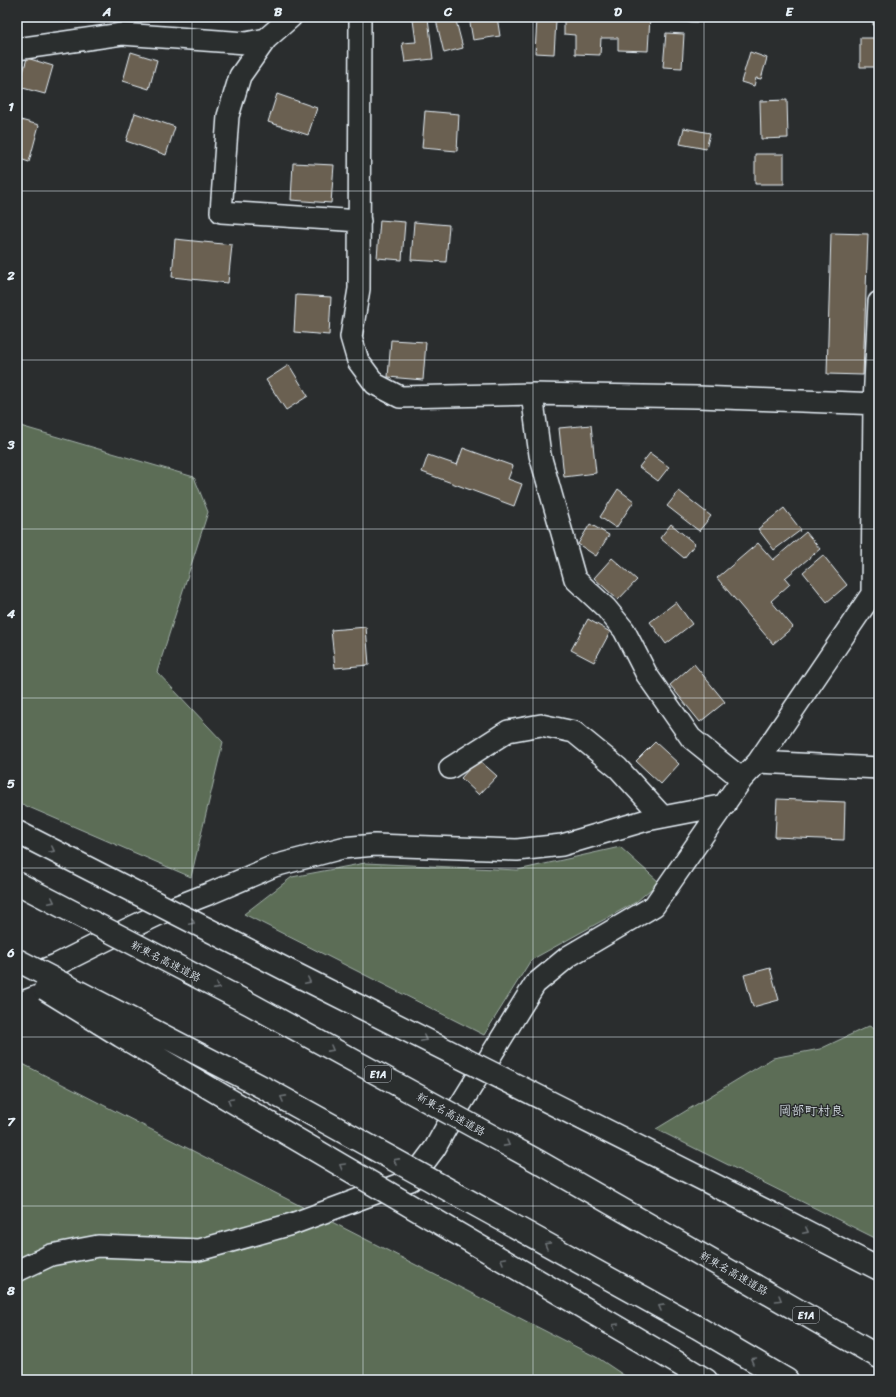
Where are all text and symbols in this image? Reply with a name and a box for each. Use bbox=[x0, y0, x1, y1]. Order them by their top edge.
text: A bbox=[102, 0, 111, 23]
text: B bbox=[274, 0, 283, 23]
text: C bbox=[443, 0, 453, 23]
text: D bbox=[614, 0, 622, 23]
text: E bbox=[785, 0, 794, 23]
text: 1 bbox=[8, 95, 14, 118]
text: 2 bbox=[6, 264, 15, 287]
text: 3 bbox=[6, 433, 15, 456]
text: 4 bbox=[6, 602, 16, 625]
text: 5 bbox=[7, 772, 15, 795]
one-way arrow bbox=[48, 845, 55, 853]
one-way arrow bbox=[47, 897, 55, 904]
one-way arrow bbox=[188, 917, 196, 925]
street label: 新東名高速道路 bbox=[127, 936, 204, 987]
text: 6 bbox=[6, 941, 15, 964]
one-way arrow bbox=[304, 976, 312, 984]
one-way arrow bbox=[213, 982, 220, 990]
one-way arrow bbox=[420, 1034, 428, 1042]
one-way arrow bbox=[327, 1044, 334, 1051]
road number: E1A bbox=[365, 1066, 391, 1082]
street label: 新東名高速道路 bbox=[412, 1087, 489, 1141]
one-way arrow bbox=[280, 1095, 287, 1103]
one-way arrow bbox=[227, 1098, 234, 1105]
district label: 岡部町村良 bbox=[778, 1099, 844, 1122]
text: 7 bbox=[7, 1110, 16, 1133]
one-way arrow bbox=[503, 1140, 510, 1147]
one-way arrow bbox=[393, 1159, 400, 1166]
one-way arrow bbox=[339, 1164, 346, 1171]
one-way arrow bbox=[802, 1227, 809, 1234]
one-way arrow bbox=[544, 1242, 551, 1249]
street label: 新東名高速道路 bbox=[696, 1246, 772, 1301]
one-way arrow bbox=[500, 1258, 507, 1265]
text: 8 bbox=[6, 1279, 15, 1302]
one-way arrow bbox=[775, 1295, 782, 1302]
one-way arrow bbox=[658, 1305, 665, 1312]
road number: E1A bbox=[793, 1307, 819, 1323]
one-way arrow bbox=[612, 1324, 619, 1331]
one-way arrow bbox=[750, 1358, 757, 1365]

